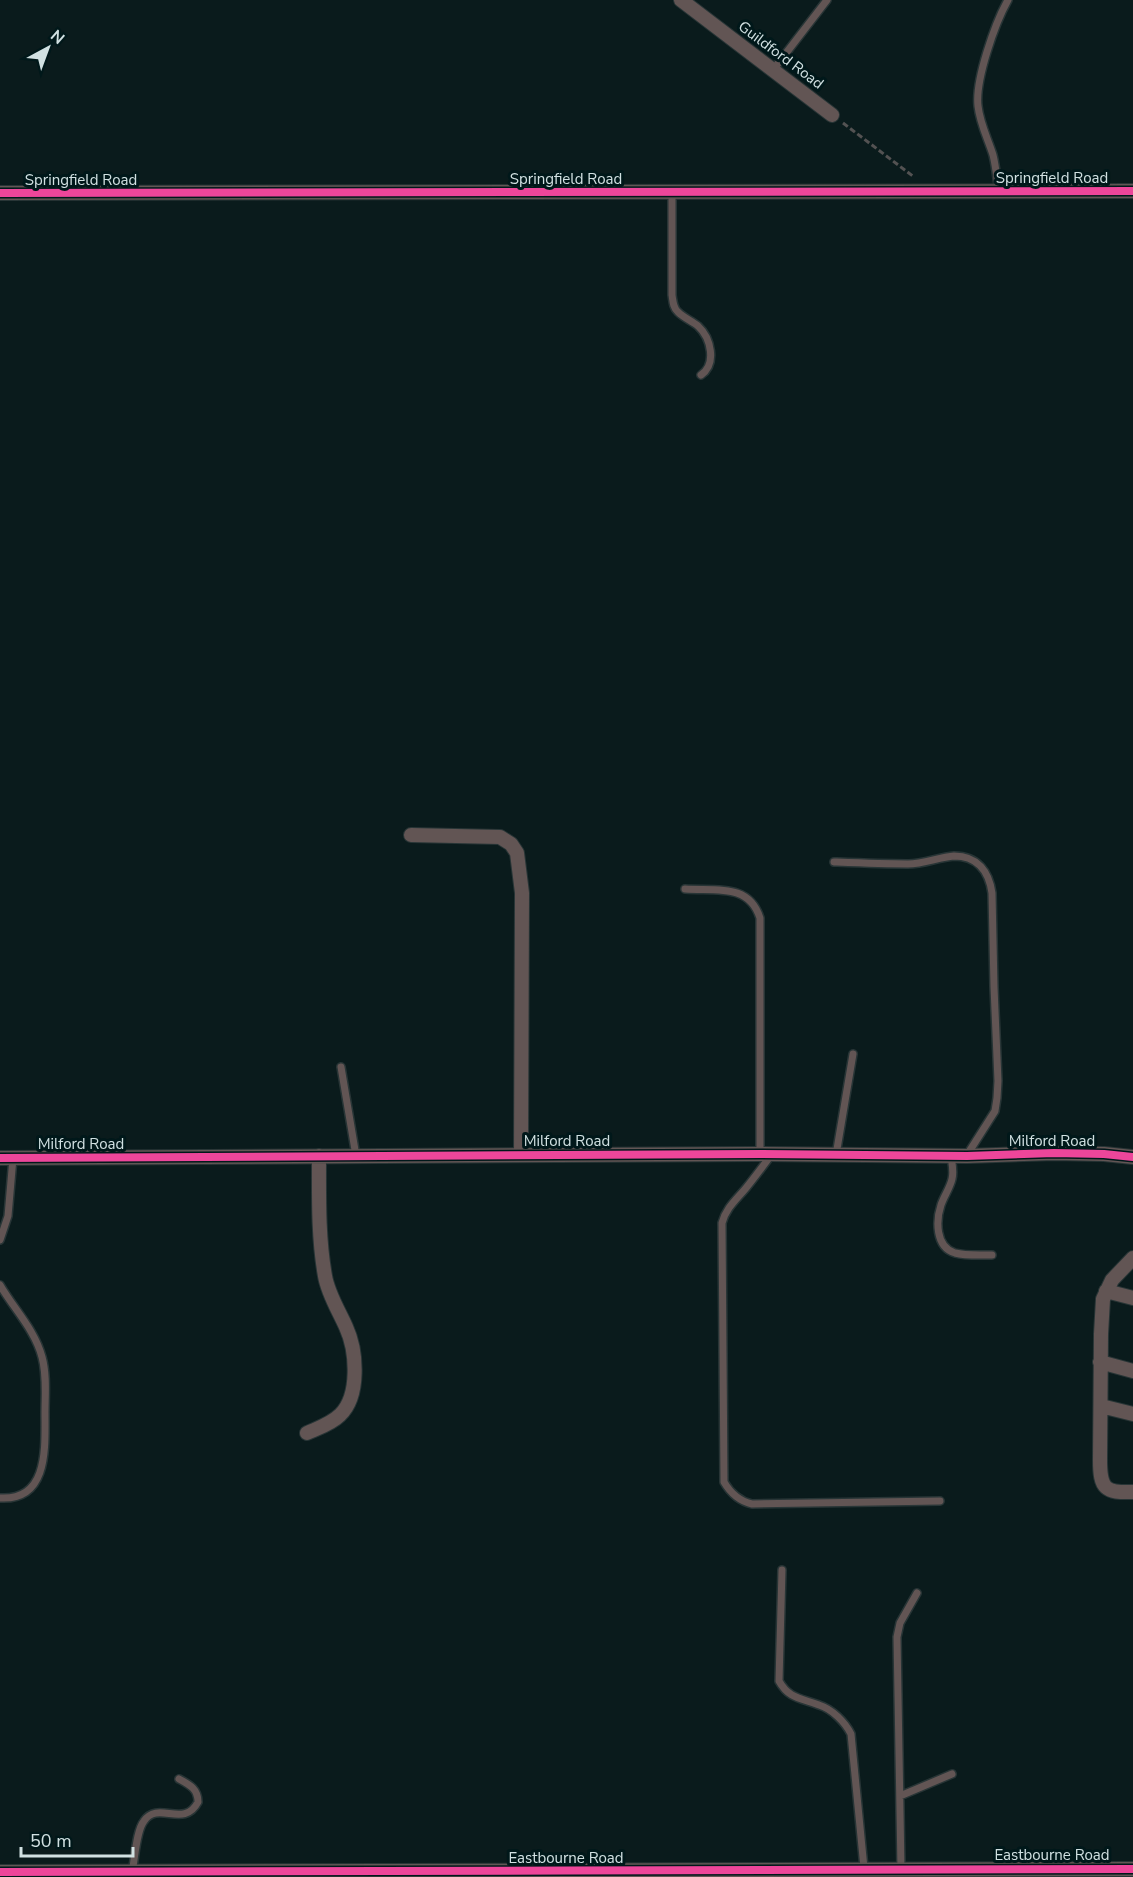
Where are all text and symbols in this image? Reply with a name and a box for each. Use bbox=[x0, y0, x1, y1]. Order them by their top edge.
street label: Guildford Road bbox=[734, 16, 828, 94]
north arrow bbox=[18, 18, 78, 78]
text: N bbox=[45, 25, 69, 50]
street label: Springfield Road bbox=[996, 168, 1108, 188]
street label: Springfield Road bbox=[510, 169, 622, 189]
street label: Springfield Road bbox=[25, 170, 137, 190]
street label: Milford Road bbox=[524, 1131, 610, 1151]
street label: Milford Road bbox=[1009, 1131, 1095, 1151]
street label: Milford Road bbox=[38, 1134, 124, 1154]
scale bar bbox=[21, 1820, 134, 1858]
text: 50 m bbox=[30, 1829, 72, 1853]
street label: Eastbourne Road bbox=[994, 1845, 1110, 1865]
street label: Eastbourne Road bbox=[508, 1848, 624, 1868]

